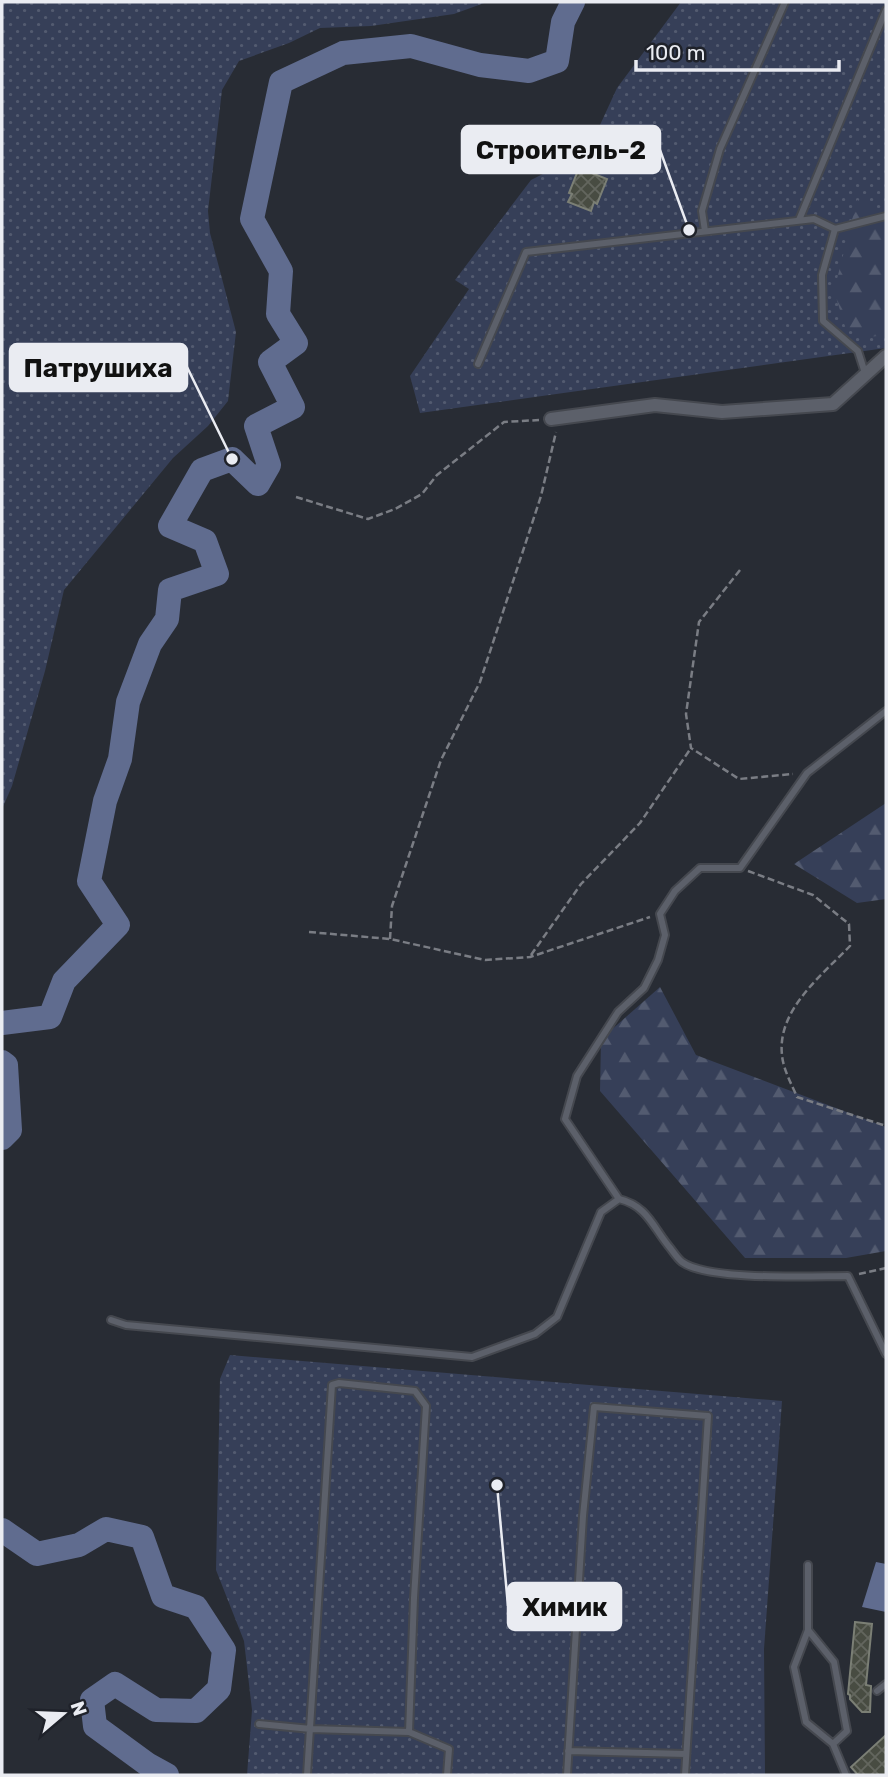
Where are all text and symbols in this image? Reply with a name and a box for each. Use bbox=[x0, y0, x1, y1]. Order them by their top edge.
scale bar bbox=[636, 28, 839, 72]
text: 100 m bbox=[646, 40, 705, 65]
callout: Строитель-2 bbox=[462, 126, 660, 173]
text: Строитель-2 bbox=[476, 135, 646, 166]
callout: Патрушиха bbox=[10, 344, 187, 391]
text: Патрушиха bbox=[23, 353, 173, 384]
callout: Химик bbox=[508, 1583, 621, 1630]
text: Химик bbox=[522, 1592, 608, 1623]
north arrow bbox=[28, 1679, 98, 1749]
text: N bbox=[66, 1698, 92, 1719]

